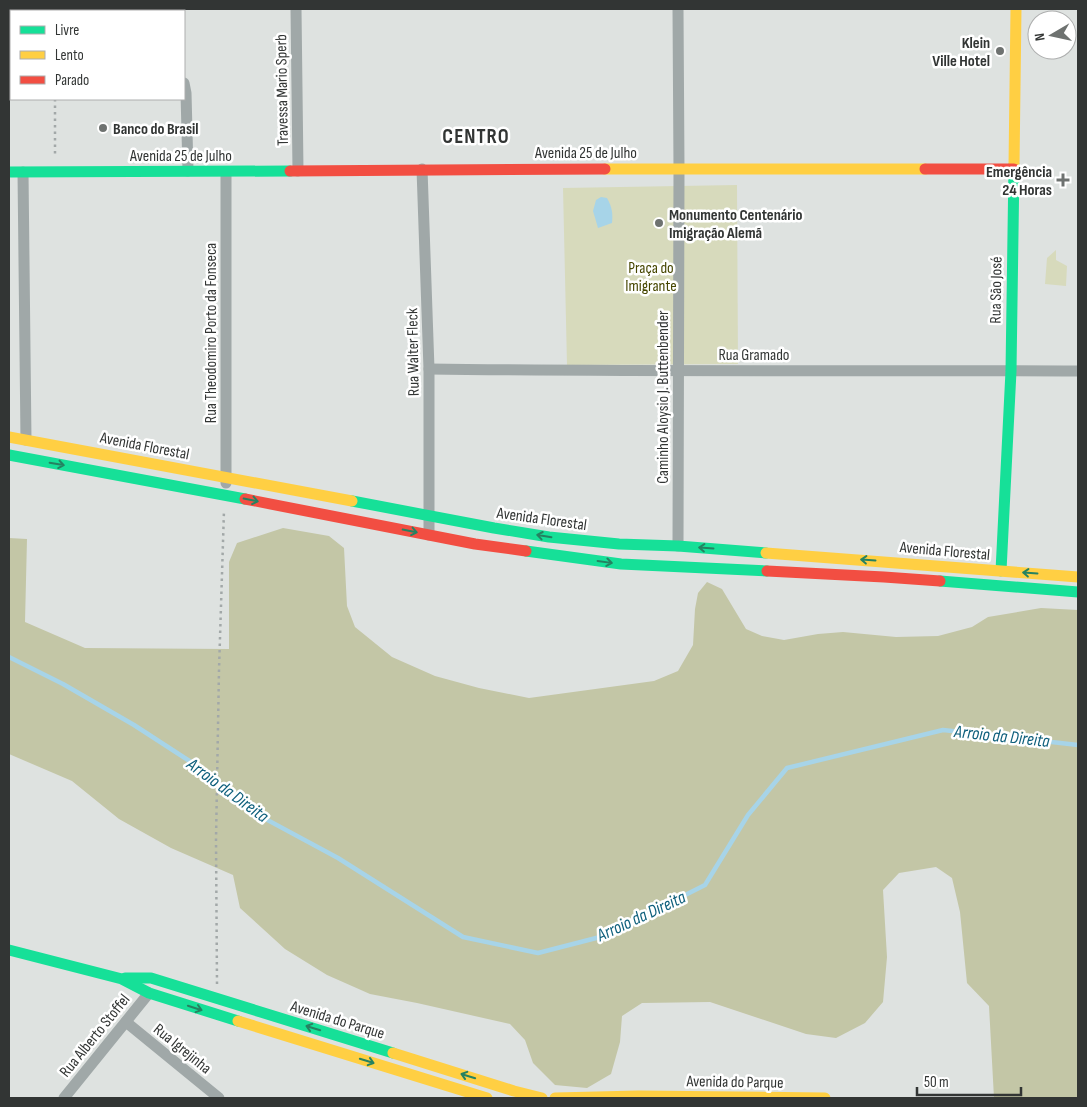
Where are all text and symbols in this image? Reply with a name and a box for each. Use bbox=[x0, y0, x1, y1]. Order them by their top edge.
legend bbox=[10, 10, 185, 100]
north arrow bbox=[1027, 10, 1077, 60]
text: Livre bbox=[55, 21, 79, 40]
text: N bbox=[1031, 32, 1049, 42]
street label: Travessa Mario Sperb bbox=[272, 34, 293, 146]
place label: Klein Ville Hotel bbox=[932, 34, 990, 71]
marker: Klein Ville Hotel bbox=[994, 45, 1006, 57]
text: Lento bbox=[55, 46, 84, 65]
text: Parado bbox=[55, 71, 89, 90]
place label: Banco do Brasil bbox=[113, 120, 199, 139]
marker: Banco do Brasil bbox=[97, 122, 109, 134]
district label: CENTRO bbox=[442, 124, 510, 149]
street label: Avenida 25 de Julho bbox=[534, 144, 637, 163]
street label: Avenida 25 de Julho bbox=[129, 147, 232, 166]
place label: Emergência 24 Horas bbox=[986, 163, 1052, 200]
marker: Emergência 24 Horas bbox=[1056, 173, 1070, 187]
place label: Monumento Centenário Imigração Alemã bbox=[669, 206, 803, 243]
marker: Monumento Centenário Imigração Alemã bbox=[653, 217, 665, 229]
street label: Rua Theodomiro Porto da Fonseca bbox=[202, 243, 221, 423]
street label: Rua São José bbox=[986, 256, 1007, 324]
park label: Praça do Imigrante bbox=[625, 259, 677, 296]
street label: Rua Walter Fleck bbox=[403, 308, 424, 396]
street label: Caminho Aloysio J. Buttenbender bbox=[654, 310, 673, 484]
street label: Rua Gramado bbox=[718, 346, 790, 365]
street label: Avenida Florestal bbox=[98, 428, 191, 464]
one-way arrow bbox=[48, 459, 64, 469]
one-way arrow bbox=[242, 495, 258, 505]
street label: Avenida Florestal bbox=[495, 504, 588, 535]
one-way arrow bbox=[402, 527, 418, 537]
one-way arrow bbox=[536, 531, 552, 541]
street label: Avenida Florestal bbox=[898, 538, 991, 565]
one-way arrow bbox=[698, 543, 714, 552]
one-way arrow bbox=[860, 555, 876, 564]
one-way arrow bbox=[597, 557, 613, 567]
one-way arrow bbox=[1022, 568, 1038, 578]
water label: Arroio da Direita bbox=[952, 721, 1051, 752]
water label: Arroio da Direita bbox=[182, 753, 273, 827]
water label: Arroio da Direita bbox=[593, 886, 690, 947]
street label: Rua Alberto Stoffel bbox=[56, 991, 134, 1081]
street label: Avenida do Parque bbox=[287, 997, 387, 1044]
one-way arrow bbox=[187, 1003, 203, 1013]
street label: Rua Igrejinha bbox=[149, 1020, 215, 1078]
one-way arrow bbox=[305, 1022, 321, 1032]
one-way arrow bbox=[359, 1057, 375, 1066]
scale bar bbox=[917, 1064, 1021, 1096]
one-way arrow bbox=[460, 1071, 476, 1081]
street label: Avenida do Parque bbox=[685, 1072, 784, 1093]
text: 50 m bbox=[924, 1073, 949, 1092]

